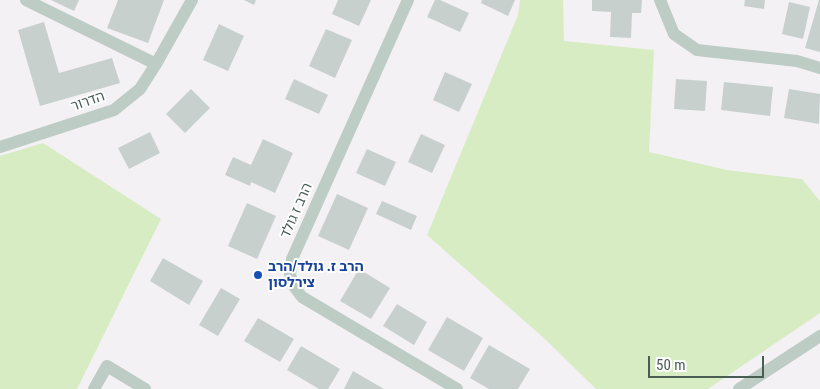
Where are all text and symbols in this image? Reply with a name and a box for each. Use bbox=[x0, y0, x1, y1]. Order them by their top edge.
street label: הדרור bbox=[69, 88, 107, 116]
street label: הרב ז גולד bbox=[277, 181, 317, 241]
place label: הרב ז. גולד/הרב צירלסון bbox=[268, 259, 364, 292]
marker: הרב ז. גולד/הרב צירלסון bbox=[252, 269, 264, 281]
scale bar bbox=[650, 346, 766, 378]
text: 50 m bbox=[656, 356, 686, 374]

